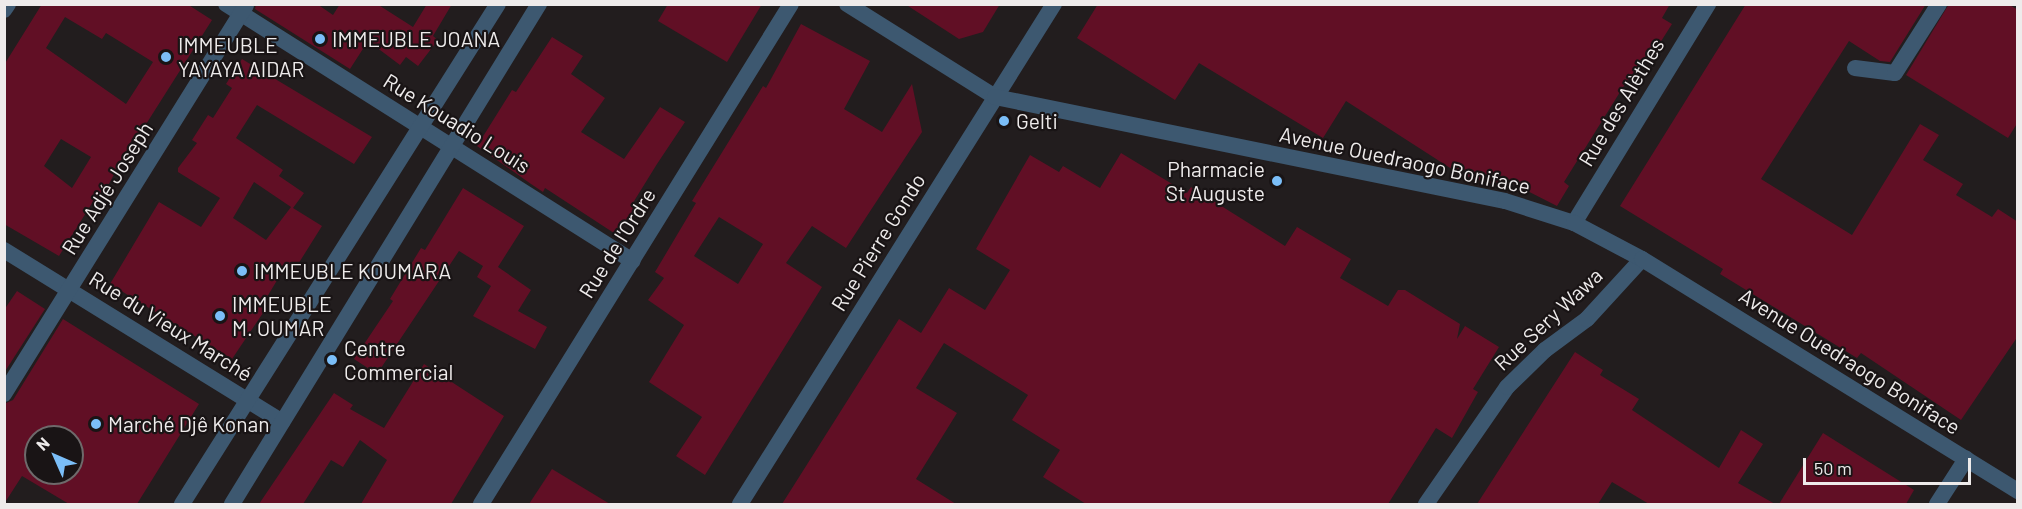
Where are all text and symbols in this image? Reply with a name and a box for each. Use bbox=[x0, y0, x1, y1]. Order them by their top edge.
place label: IMMEUBLE JOANA bbox=[332, 26, 500, 52]
place label: IMMEUBLE YAYAYA AIDAR bbox=[178, 32, 304, 82]
marker: IMMEUBLE JOANA bbox=[313, 32, 327, 46]
street label: Rue des Alèthes bbox=[1573, 33, 1669, 171]
marker: IMMEUBLE YAYAYA AIDAR bbox=[159, 50, 173, 64]
street label: Rue Kouadio Louis bbox=[379, 68, 535, 178]
place label: Gelti bbox=[1016, 108, 1058, 134]
marker: Gelti bbox=[997, 114, 1011, 128]
street label: Rue Adjé Joseph bbox=[56, 117, 158, 259]
street label: Avenue Ouedraogo Boniface bbox=[1277, 121, 1533, 199]
place label: Pharmacie St Auguste bbox=[1166, 156, 1265, 206]
street label: Rue Pierre Gondo bbox=[826, 169, 930, 315]
marker: Pharmacie St Auguste bbox=[1270, 174, 1284, 188]
street label: Rue de l'Ordre bbox=[573, 183, 661, 303]
place label: IMMEUBLE KOUMARA bbox=[254, 258, 451, 284]
street label: Rue Sery Wawa bbox=[1489, 262, 1607, 376]
marker: IMMEUBLE KOUMARA bbox=[235, 264, 249, 278]
street label: Rue du Vieux Marché bbox=[85, 266, 257, 386]
street label: Avenue Ouedraogo Boniface bbox=[1735, 283, 1965, 439]
place label: IMMEUBLE M. OUMAR bbox=[232, 291, 332, 341]
marker: IMMEUBLE M. OUMAR bbox=[213, 309, 227, 323]
place label: Centre Commercial bbox=[344, 335, 453, 385]
marker: Centre Commercial bbox=[325, 353, 339, 367]
place label: Marché Djê Konan bbox=[108, 411, 270, 437]
marker: Marché Djê Konan bbox=[89, 417, 103, 431]
north arrow bbox=[24, 425, 84, 485]
text: N bbox=[32, 433, 53, 454]
scale bar bbox=[1806, 446, 1974, 484]
text: 50 m bbox=[1814, 457, 1852, 479]

